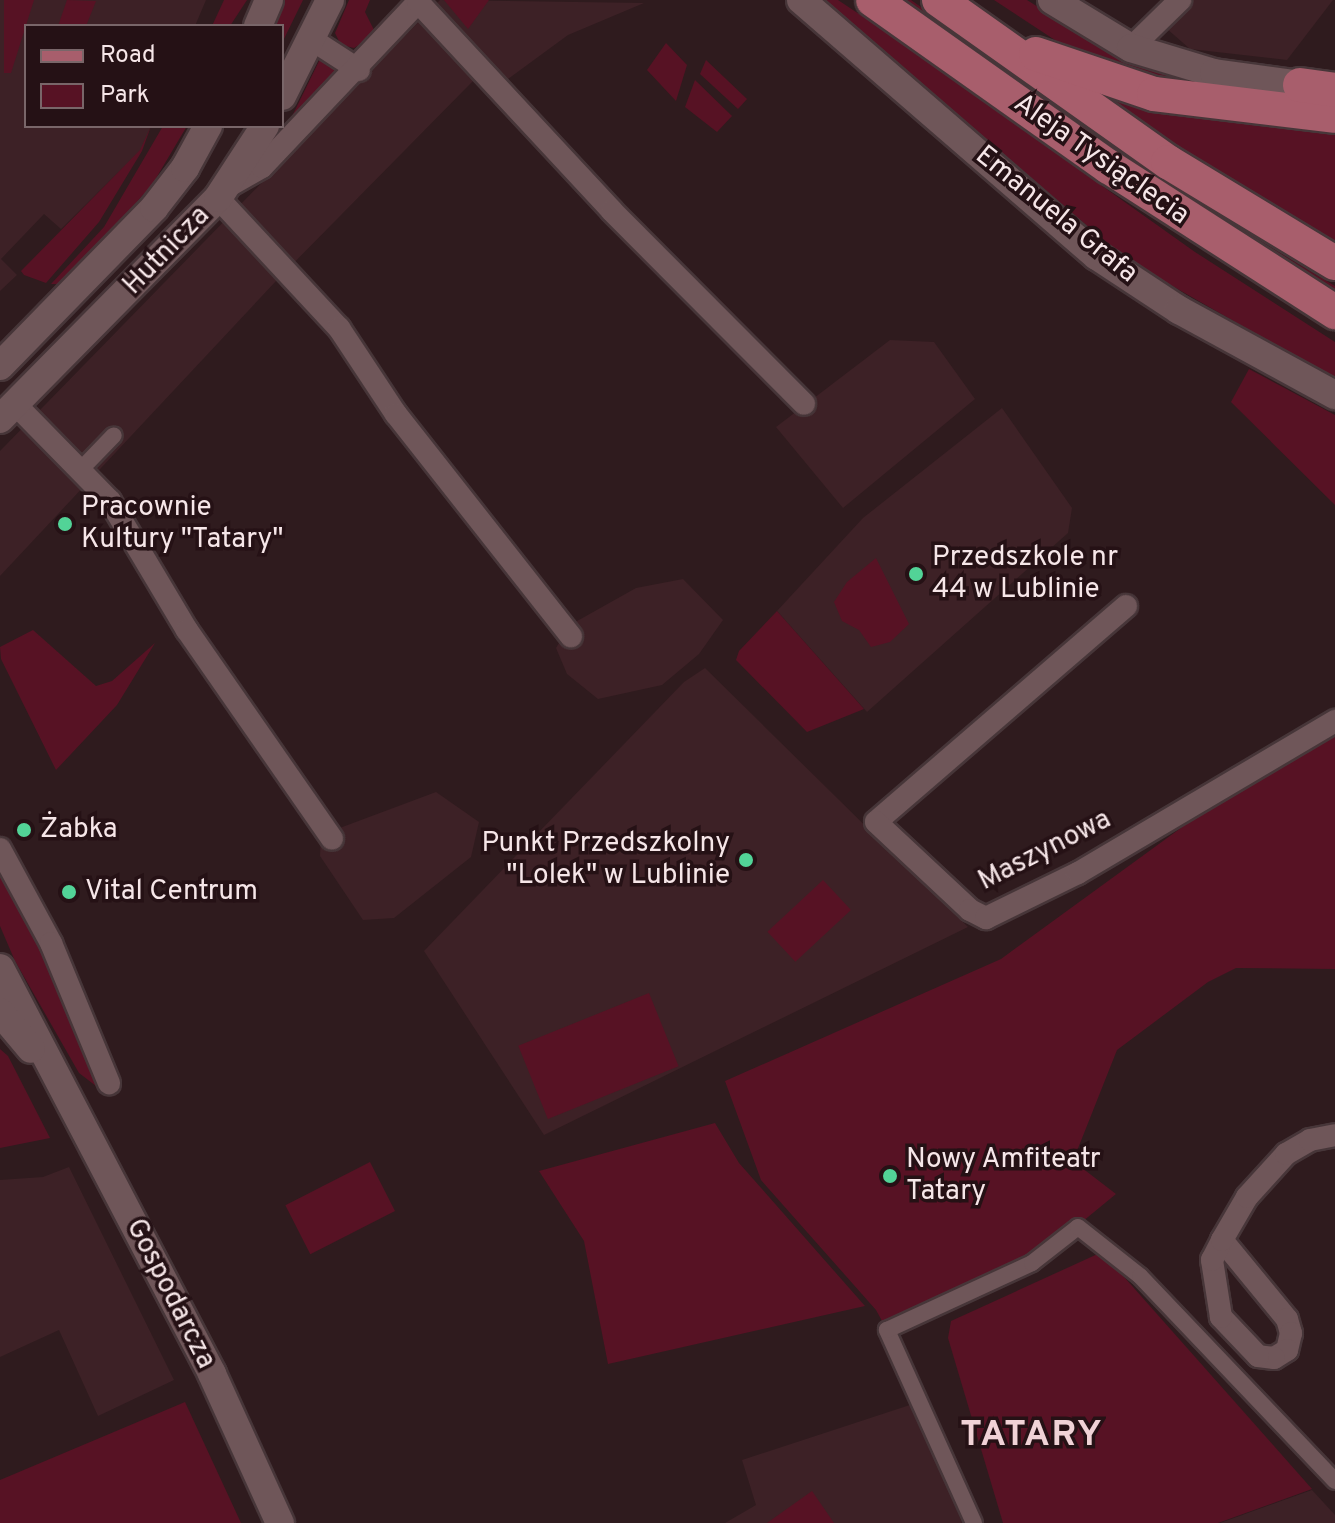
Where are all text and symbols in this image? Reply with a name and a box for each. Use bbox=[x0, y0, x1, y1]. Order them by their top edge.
legend bbox=[24, 24, 284, 128]
text: Road bbox=[100, 41, 156, 71]
text: Park bbox=[100, 81, 150, 111]
street label: Aleja Tysiąclecia bbox=[1006, 87, 1196, 233]
street label: Emanuela Grafa bbox=[968, 139, 1144, 291]
street label: Hutnicza bbox=[117, 200, 217, 302]
place label: Pracownie Kultury "Tatary" bbox=[81, 491, 284, 557]
marker: Pracownie Kultury "Tatary" bbox=[56, 515, 74, 533]
place label: Przedszkole nr 44 w Lublinie bbox=[932, 541, 1118, 607]
marker: Przedszkole nr 44 w Lublinie bbox=[907, 565, 925, 583]
street label: Maszynowa bbox=[973, 803, 1117, 899]
place label: Żabka bbox=[40, 813, 118, 847]
marker: Żabka bbox=[15, 821, 33, 839]
place label: Punkt Przedszkolny "Lolek" w Lublinie bbox=[481, 827, 730, 893]
marker: Punkt Przedszkolny "Lolek" w Lublinie bbox=[737, 851, 755, 869]
place label: Vital Centrum bbox=[85, 875, 258, 909]
marker: Vital Centrum bbox=[60, 883, 78, 901]
place label: Nowy Amfiteatr Tatary bbox=[906, 1143, 1102, 1209]
marker: Nowy Amfiteatr Tatary bbox=[881, 1167, 899, 1185]
street label: Gospodarcza bbox=[118, 1213, 222, 1375]
district label: TATARY bbox=[960, 1415, 1104, 1459]

